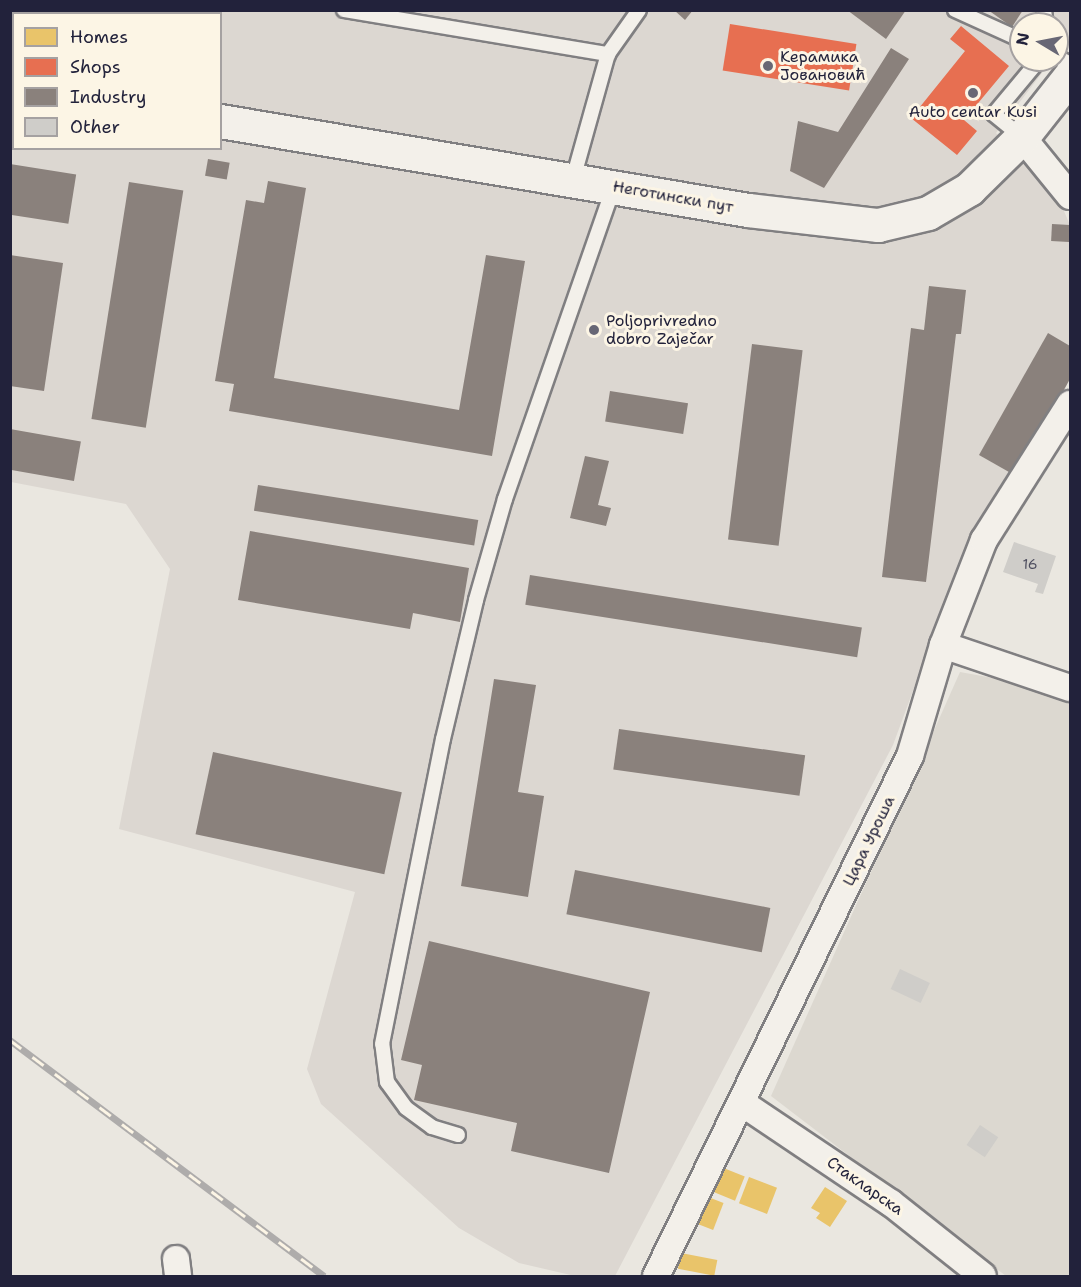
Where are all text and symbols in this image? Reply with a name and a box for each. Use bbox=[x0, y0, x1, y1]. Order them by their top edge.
legend bbox=[12, 12, 222, 150]
north arrow bbox=[1009, 12, 1069, 72]
text: Homes bbox=[70, 25, 128, 49]
text: N bbox=[1011, 31, 1034, 47]
place label: Керамика Јовановић bbox=[780, 47, 866, 85]
text: Shops bbox=[70, 55, 121, 79]
marker: Керамика Јовановић bbox=[761, 59, 775, 73]
text: Industry bbox=[70, 85, 146, 109]
marker: Auto centar Kusi bbox=[966, 86, 980, 100]
place label: Auto centar Kusi bbox=[909, 102, 1037, 122]
text: Other bbox=[70, 115, 120, 139]
street label: Неготински пут bbox=[611, 177, 735, 217]
place label: Poljoprivredno dobro Zaječar bbox=[606, 311, 717, 349]
marker: Poljoprivredno dobro Zaječar bbox=[587, 323, 601, 337]
house number: 16 bbox=[1022, 556, 1038, 572]
street label: Цара Уроша bbox=[839, 793, 899, 889]
street label: Стакларска bbox=[823, 1153, 907, 1219]

